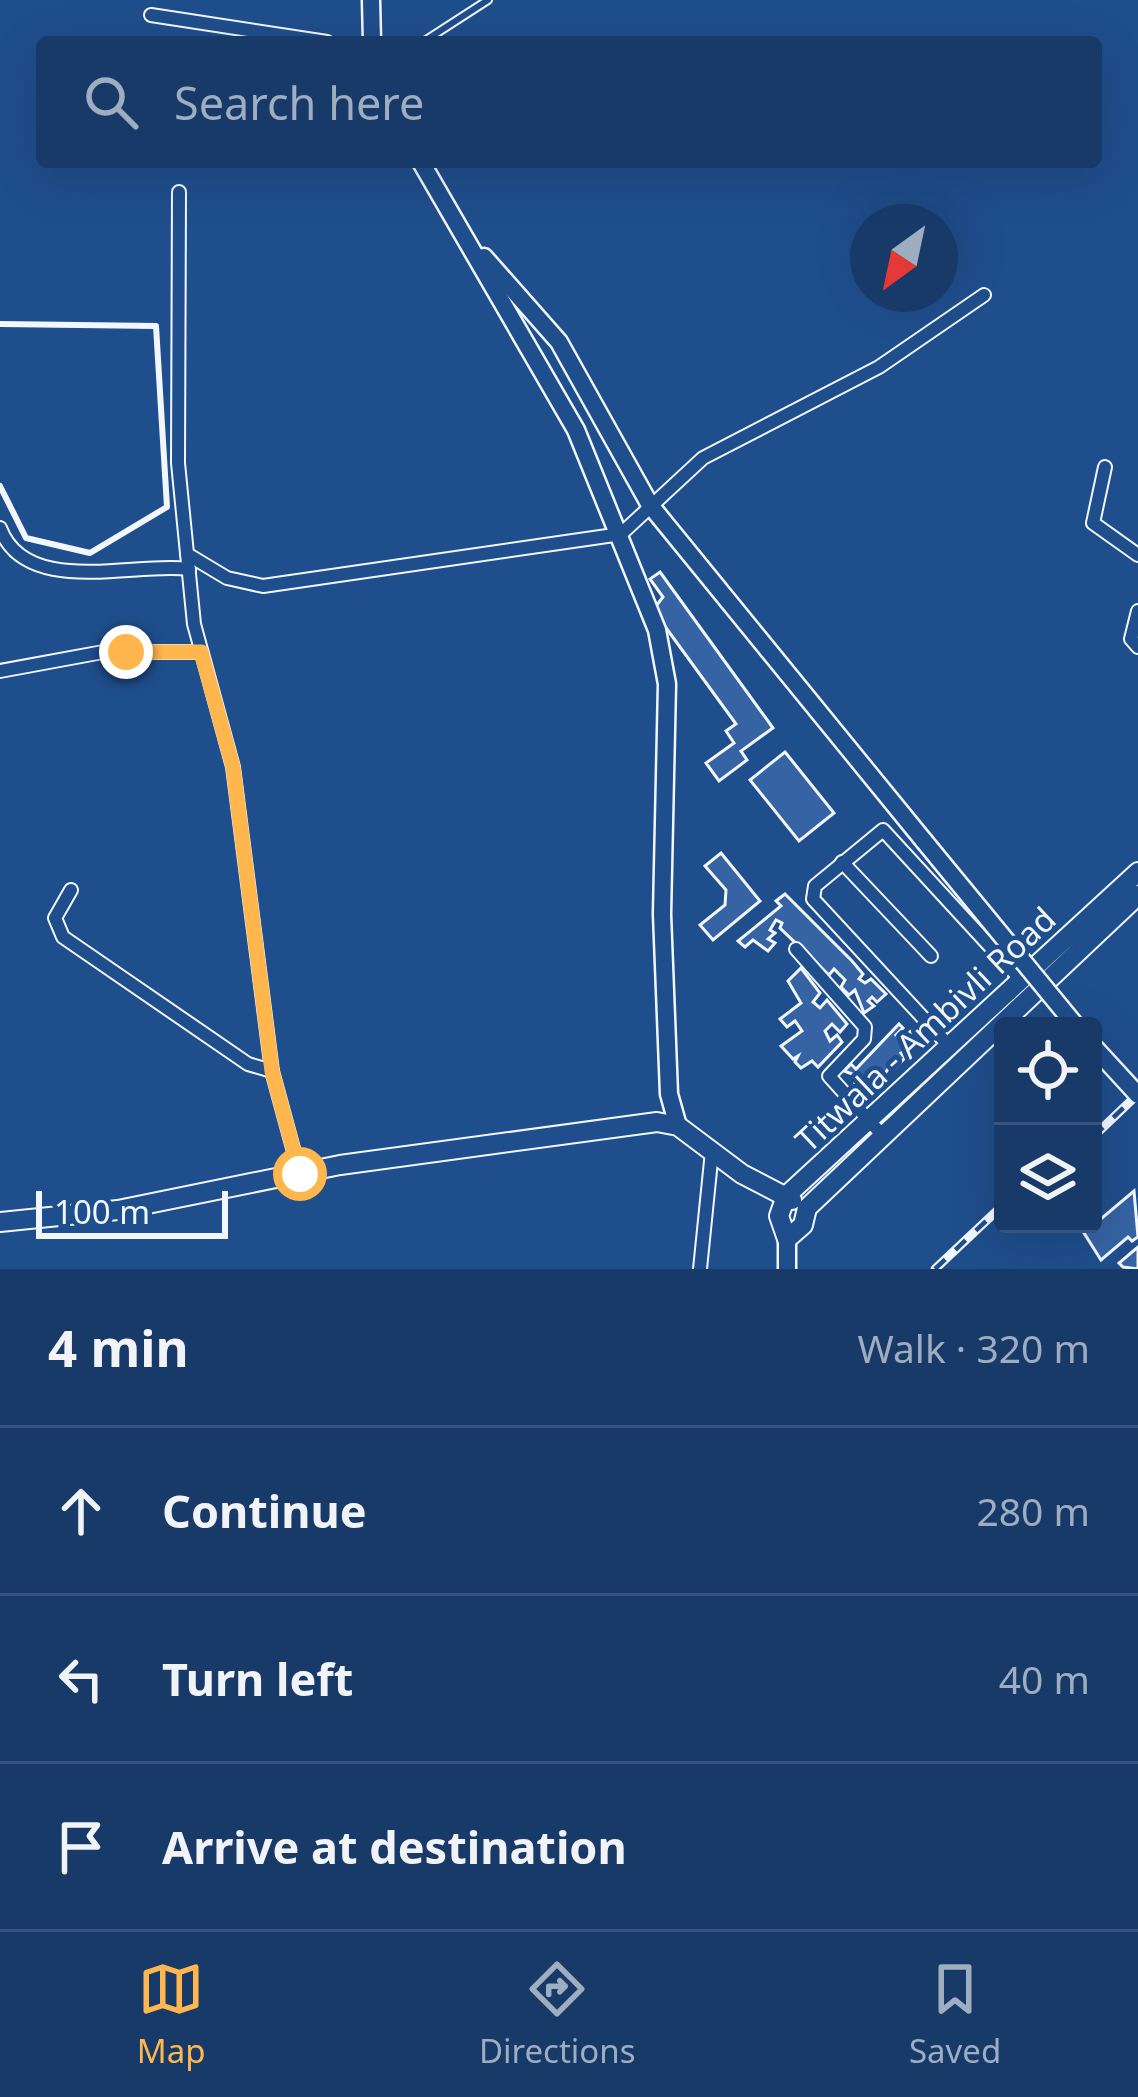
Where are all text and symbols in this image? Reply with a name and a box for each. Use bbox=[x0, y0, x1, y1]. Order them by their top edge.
search box bbox=[36, 36, 1102, 168]
icon: search bbox=[78, 69, 144, 135]
text: Search here bbox=[174, 72, 424, 133]
north arrow bbox=[850, 204, 958, 312]
route end bbox=[99, 625, 153, 679]
street label: Titwala - Ambivli Road bbox=[785, 896, 1065, 1162]
map controls bbox=[994, 1017, 1102, 1233]
button: locate bbox=[994, 1017, 1102, 1125]
button: layers bbox=[994, 1125, 1102, 1233]
route start bbox=[273, 1147, 327, 1201]
scale bar bbox=[36, 1185, 228, 1238]
text: 100 m bbox=[54, 1189, 150, 1234]
text: 4 min bbox=[48, 1312, 189, 1382]
text: Walk · 320 m bbox=[857, 1321, 1090, 1374]
icon: ahead bbox=[48, 1478, 114, 1544]
text: Continue bbox=[162, 1480, 367, 1541]
text: 280 m bbox=[976, 1484, 1090, 1537]
icon: left bbox=[48, 1646, 114, 1712]
text: Turn left bbox=[162, 1648, 353, 1709]
text: 40 m bbox=[999, 1652, 1090, 1705]
icon: arrive bbox=[48, 1814, 114, 1880]
text: Arrive at destination bbox=[162, 1816, 627, 1877]
tab: Map bbox=[137, 1956, 205, 2073]
tab: Directions bbox=[479, 1956, 636, 2073]
tab: Saved bbox=[909, 1956, 1001, 2073]

